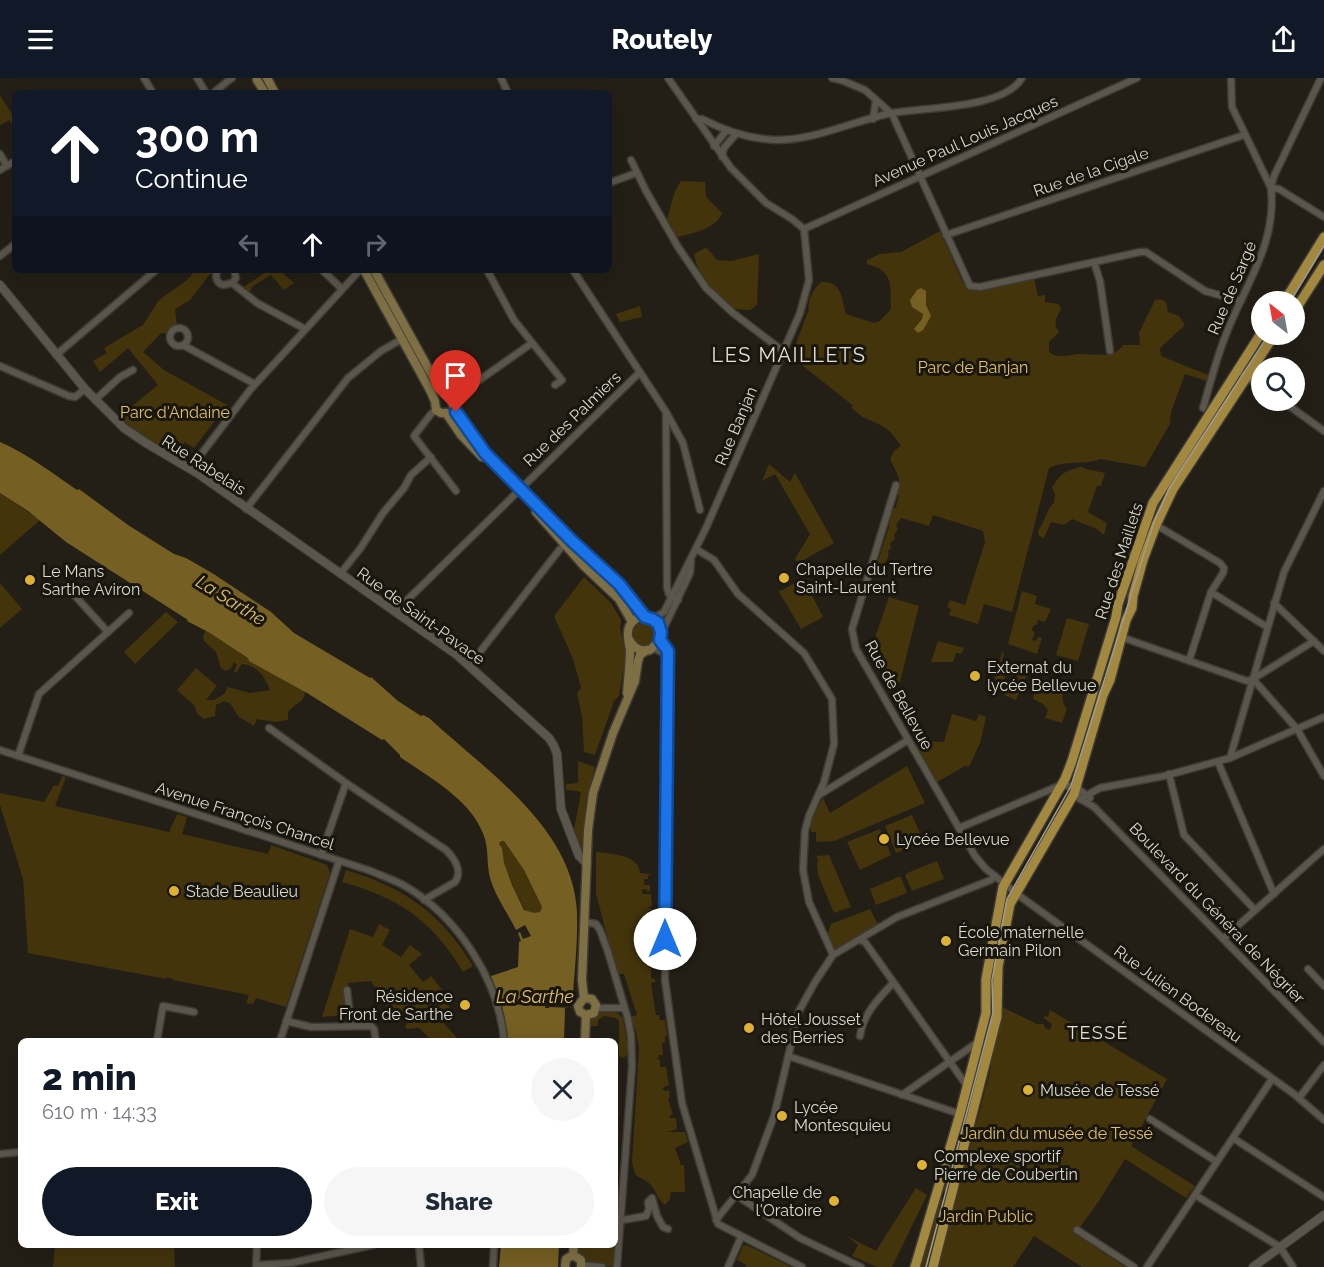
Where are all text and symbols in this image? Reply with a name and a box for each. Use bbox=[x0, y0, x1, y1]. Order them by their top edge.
icon: menu bbox=[24, 23, 57, 56]
icon: share bbox=[1267, 23, 1300, 56]
text: Routely bbox=[611, 24, 713, 55]
street label: Avenue Paul Louis Jacques bbox=[869, 91, 1061, 191]
text: 300 m bbox=[135, 113, 259, 162]
icon: ahead bbox=[36, 114, 114, 192]
street label: Rue de la Cigale bbox=[1031, 143, 1151, 201]
text: Continue bbox=[135, 163, 248, 194]
icon: left bbox=[233, 228, 266, 261]
icon: ahead bbox=[296, 228, 329, 261]
icon: right bbox=[359, 228, 392, 261]
street label: Rue de Sargé bbox=[1204, 238, 1260, 338]
north arrow bbox=[1251, 291, 1305, 345]
map controls bbox=[1251, 291, 1305, 411]
district label: LES MAILLETS bbox=[712, 343, 866, 367]
pin bbox=[430, 350, 481, 412]
button: search bbox=[1251, 357, 1305, 411]
park label: Parc de Banjan bbox=[918, 358, 1028, 377]
icon: arrive bbox=[439, 359, 472, 392]
street label: Rue des Palmiers bbox=[519, 367, 625, 470]
street label: Rue Banjan bbox=[711, 384, 761, 468]
park label: Parc d'Andaine bbox=[120, 403, 230, 422]
street label: Rue Rabelais bbox=[159, 431, 250, 499]
street label: Rue des Maillets bbox=[1091, 500, 1147, 622]
place label: Chapelle du Tertre Saint-Laurent bbox=[796, 560, 933, 597]
place label: Le Mans Sarthe Aviron bbox=[42, 562, 140, 599]
street label: Rue de Saint-Pavace bbox=[353, 563, 489, 669]
water label: La Sarthe bbox=[192, 570, 270, 630]
marker: Chapelle du Tertre Saint-Laurent bbox=[777, 571, 791, 585]
marker: Le Mans Sarthe Aviron bbox=[23, 573, 37, 587]
street label: Rue de Bellevue bbox=[861, 637, 937, 753]
place label: Externat du lycée Bellevue bbox=[987, 658, 1096, 695]
marker: Externat du lycée Bellevue bbox=[968, 669, 982, 683]
street label: Avenue François Chancel bbox=[153, 778, 337, 854]
street label: Boulevard du Général de Négrier bbox=[1125, 819, 1309, 1008]
place label: Lycée Bellevue bbox=[896, 830, 1009, 849]
marker: Lycée Bellevue bbox=[877, 832, 891, 846]
place label: Stade Beaulieu bbox=[186, 882, 298, 901]
marker: Stade Beaulieu bbox=[167, 884, 181, 898]
position arrow bbox=[633, 907, 697, 971]
place label: École maternelle Germain Pilon bbox=[958, 922, 1084, 960]
marker: École maternelle Germain Pilon bbox=[939, 934, 953, 948]
street label: Rue Julien Bodereau bbox=[1110, 941, 1246, 1047]
water label: La Sarthe bbox=[496, 986, 574, 1007]
place label: Résidence Front de Sarthe bbox=[339, 987, 453, 1024]
marker: Résidence Front de Sarthe bbox=[458, 998, 472, 1012]
place label: Hôtel Jousset des Berries bbox=[761, 1010, 862, 1047]
marker: Hôtel Jousset des Berries bbox=[742, 1021, 756, 1035]
district label: TESSÉ bbox=[1067, 1021, 1129, 1043]
text: 2 min bbox=[42, 1056, 137, 1098]
button: close bbox=[531, 1058, 594, 1121]
place label: Musée de Tessé bbox=[1040, 1081, 1159, 1100]
marker: Musée de Tessé bbox=[1021, 1083, 1035, 1097]
place label: Lycée Montesquieu bbox=[794, 1098, 891, 1135]
text: 610 m · 14:33 bbox=[42, 1100, 157, 1124]
marker: Lycée Montesquieu bbox=[775, 1109, 789, 1123]
park label: Jardin du musée de Tessé bbox=[961, 1124, 1153, 1143]
place label: Complexe sportif Pierre de Coubertin bbox=[934, 1147, 1078, 1184]
marker: Complexe sportif Pierre de Coubertin bbox=[915, 1158, 929, 1172]
button: Exit bbox=[42, 1167, 312, 1236]
button: Share bbox=[324, 1167, 594, 1236]
place label: Chapelle de l'Oratoire bbox=[732, 1183, 822, 1220]
marker: Chapelle de l'Oratoire bbox=[827, 1194, 841, 1208]
park label: Jardin Public bbox=[939, 1207, 1033, 1226]

